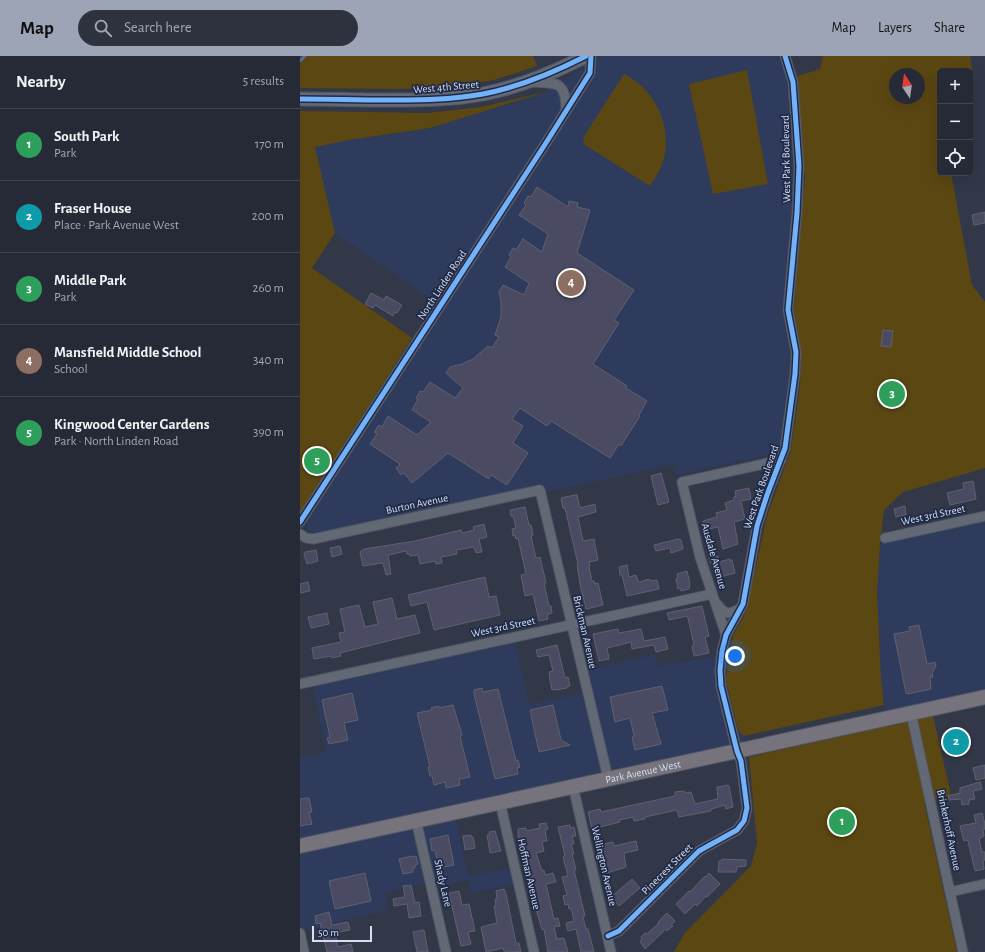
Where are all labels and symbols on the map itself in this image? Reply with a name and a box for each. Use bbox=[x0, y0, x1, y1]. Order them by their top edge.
north arrow bbox=[889, 68, 925, 104]
street label: West 4th Street bbox=[413, 79, 480, 95]
street label: West Park Boulevard bbox=[780, 115, 792, 203]
street label: North Linden Road bbox=[416, 248, 469, 322]
pin: 4 bbox=[558, 268, 584, 298]
pin: 3 bbox=[879, 379, 905, 409]
street label: West Park Boulevard bbox=[741, 443, 781, 530]
pin: 5 bbox=[304, 446, 330, 476]
street label: Burton Avenue bbox=[385, 492, 449, 516]
street label: West 3rd Street bbox=[900, 503, 967, 527]
street label: Ausdale Avenue bbox=[699, 522, 729, 590]
street label: Brickman Avenue bbox=[571, 594, 599, 670]
street label: West 3rd Street bbox=[470, 615, 537, 639]
your location bbox=[725, 646, 745, 666]
pin: 2 bbox=[943, 727, 969, 757]
street label: Park Avenue West bbox=[604, 758, 682, 785]
street label: Brinkerhoff Avenue bbox=[935, 788, 963, 872]
pin: 1 bbox=[829, 807, 855, 837]
street label: Wellington Avenue bbox=[589, 825, 619, 907]
street label: Hoffman Avenue bbox=[515, 837, 543, 911]
street label: Pinecrest Street bbox=[639, 841, 695, 897]
street label: Shady Lane bbox=[432, 858, 454, 908]
scale bar bbox=[312, 924, 372, 943]

